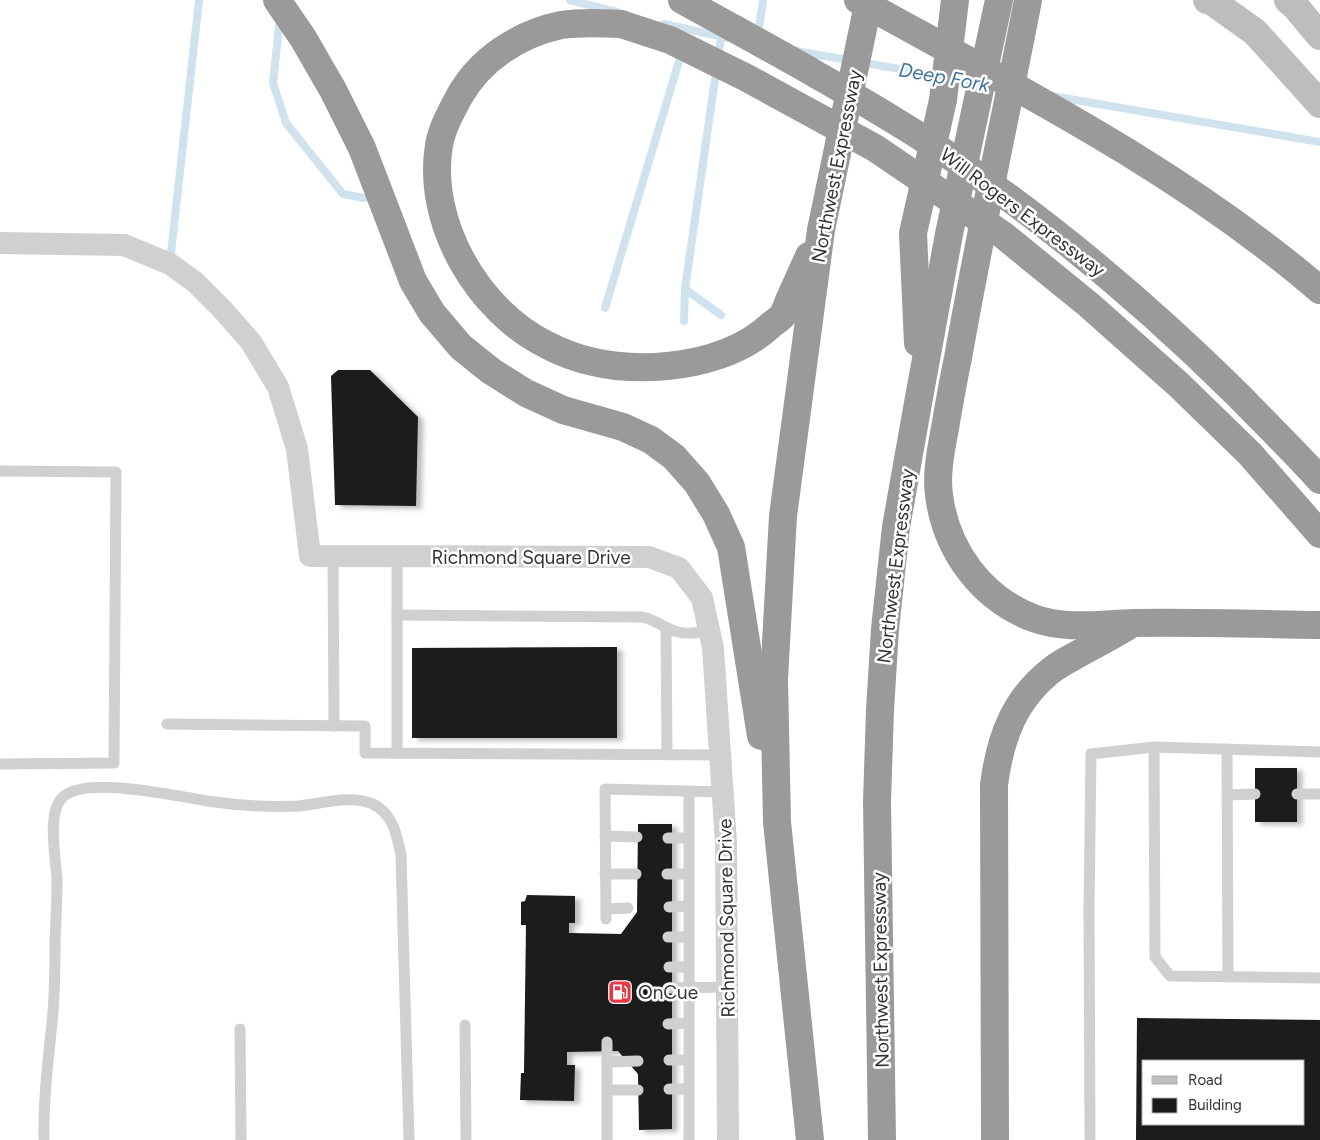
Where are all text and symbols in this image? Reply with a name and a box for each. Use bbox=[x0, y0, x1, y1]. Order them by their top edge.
water label: Deep Fork bbox=[897, 57, 992, 97]
street label: Northwest Expressway bbox=[807, 68, 866, 264]
street label: Will Rogers Expressway bbox=[936, 143, 1110, 282]
street label: Northwest Expressway bbox=[872, 467, 919, 665]
street label: Richmond Square Drive bbox=[431, 546, 631, 569]
street label: Richmond Square Drive bbox=[713, 818, 740, 1018]
street label: Northwest Expressway bbox=[867, 872, 894, 1068]
fuel station icon: OnCue bbox=[607, 979, 633, 1005]
place label: OnCue bbox=[638, 981, 698, 1004]
legend bbox=[1142, 1060, 1305, 1125]
text: Road bbox=[1188, 1071, 1223, 1089]
text: Building bbox=[1188, 1096, 1242, 1114]

